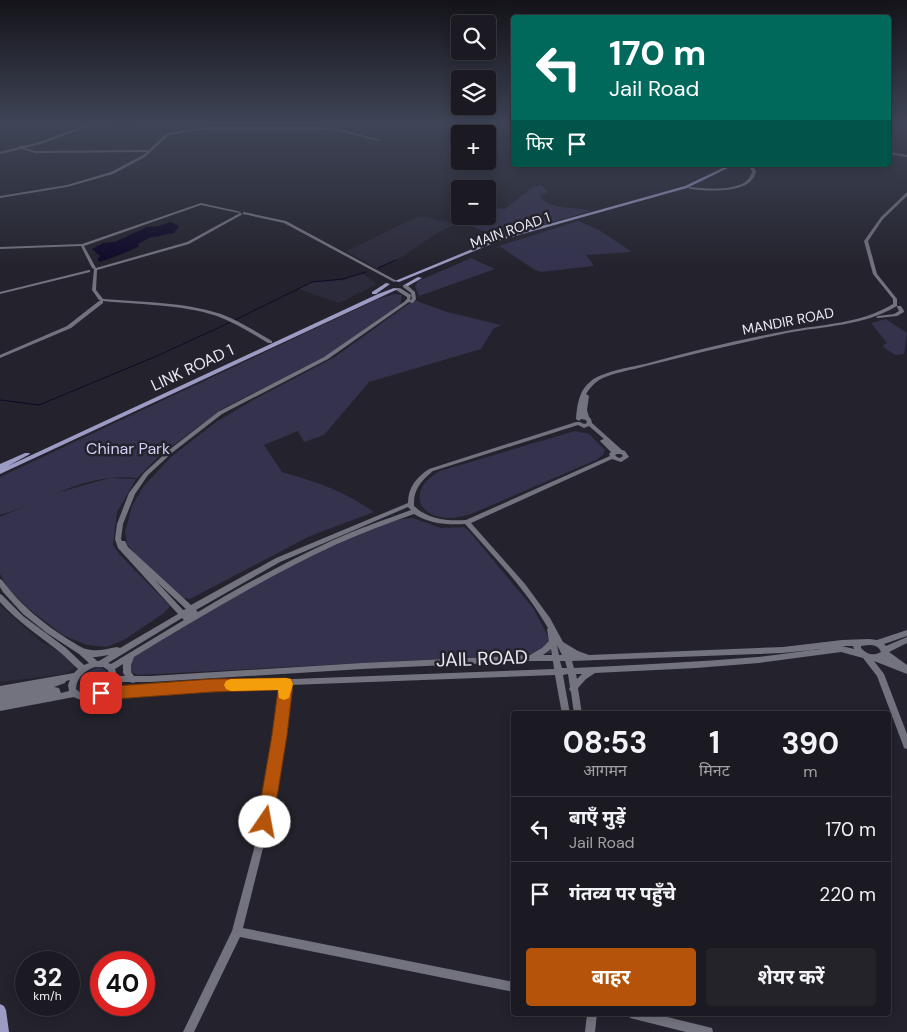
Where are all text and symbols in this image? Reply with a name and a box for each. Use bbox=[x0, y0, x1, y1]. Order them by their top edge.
map controls bbox=[451, 15, 496, 225]
button: search bbox=[451, 15, 496, 60]
text: 170 m bbox=[609, 30, 706, 76]
icon: left bbox=[526, 35, 591, 100]
button: layers bbox=[451, 70, 496, 115]
text: Jail Road bbox=[609, 74, 699, 103]
button: + bbox=[451, 125, 496, 170]
icon: arrive bbox=[563, 130, 591, 158]
text: फिर bbox=[526, 131, 553, 156]
button: − bbox=[451, 180, 496, 225]
street label: MAIN ROAD 1 bbox=[468, 208, 552, 252]
street label: MANDIR ROAD bbox=[741, 303, 835, 339]
street label: LINK ROAD 1 bbox=[148, 339, 237, 396]
park label: Chinar Park bbox=[86, 438, 170, 459]
street label: JAIL ROAD bbox=[436, 644, 528, 673]
pin bbox=[80, 672, 122, 714]
icon: arrive bbox=[87, 679, 115, 707]
text: 08:53 bbox=[563, 723, 647, 762]
text: 1 bbox=[709, 723, 720, 762]
text: 390 bbox=[782, 724, 839, 763]
text: आगमन bbox=[583, 760, 627, 781]
text: मिनट bbox=[699, 760, 730, 781]
text: m bbox=[803, 761, 817, 782]
position arrow bbox=[238, 795, 290, 847]
text: बाएँ मुड़ें bbox=[569, 805, 626, 830]
icon: left bbox=[526, 815, 554, 843]
text: 170 m bbox=[825, 817, 876, 842]
text: Jail Road bbox=[569, 832, 635, 853]
icon: arrive bbox=[526, 880, 554, 908]
text: गंतव्य पर पहुँचे bbox=[569, 881, 676, 906]
text: 220 m bbox=[819, 882, 876, 907]
button: बाहर bbox=[526, 948, 696, 1006]
button: शेयर करें bbox=[706, 948, 876, 1006]
speed limit sign: 40 bbox=[90, 951, 155, 1016]
text: 32 bbox=[33, 961, 62, 994]
text: km/h bbox=[33, 988, 62, 1004]

